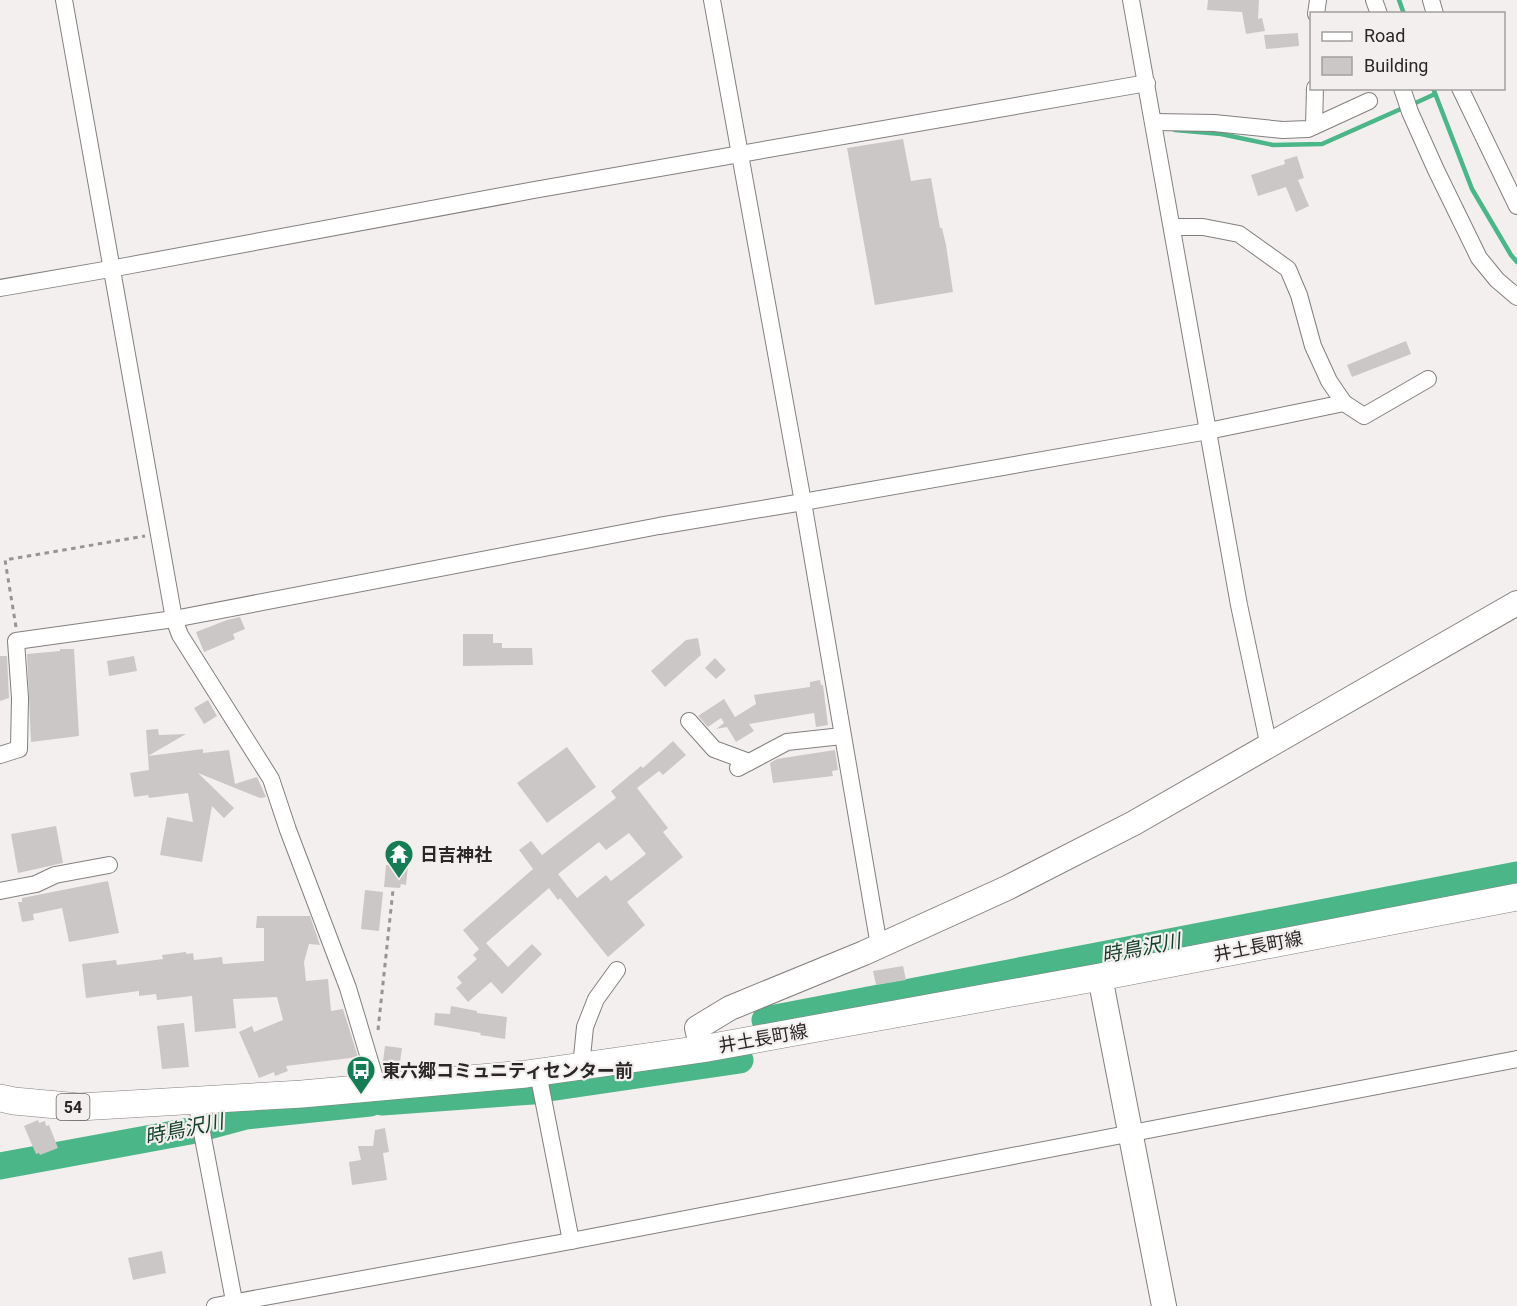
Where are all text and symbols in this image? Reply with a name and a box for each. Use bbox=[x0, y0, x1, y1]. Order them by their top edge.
legend bbox=[1310, 12, 1505, 90]
text: Road bbox=[1364, 25, 1405, 46]
text: Building bbox=[1364, 55, 1428, 76]
temple icon: 日吉神社 bbox=[383, 838, 415, 880]
place label: 日吉神社 bbox=[420, 844, 492, 865]
street label: 井土長町線 bbox=[1212, 927, 1304, 965]
water label: 時鳥沢川 bbox=[1099, 928, 1185, 967]
street label: 井土長町線 bbox=[717, 1020, 809, 1056]
bus stop icon: 東六郷コミュニティセンター前 bbox=[345, 1054, 377, 1096]
place label: 東六郷コミュニティセンター前 bbox=[382, 1060, 633, 1081]
road number: 54 bbox=[56, 1094, 90, 1120]
water label: 時鳥沢川 bbox=[142, 1109, 228, 1149]

